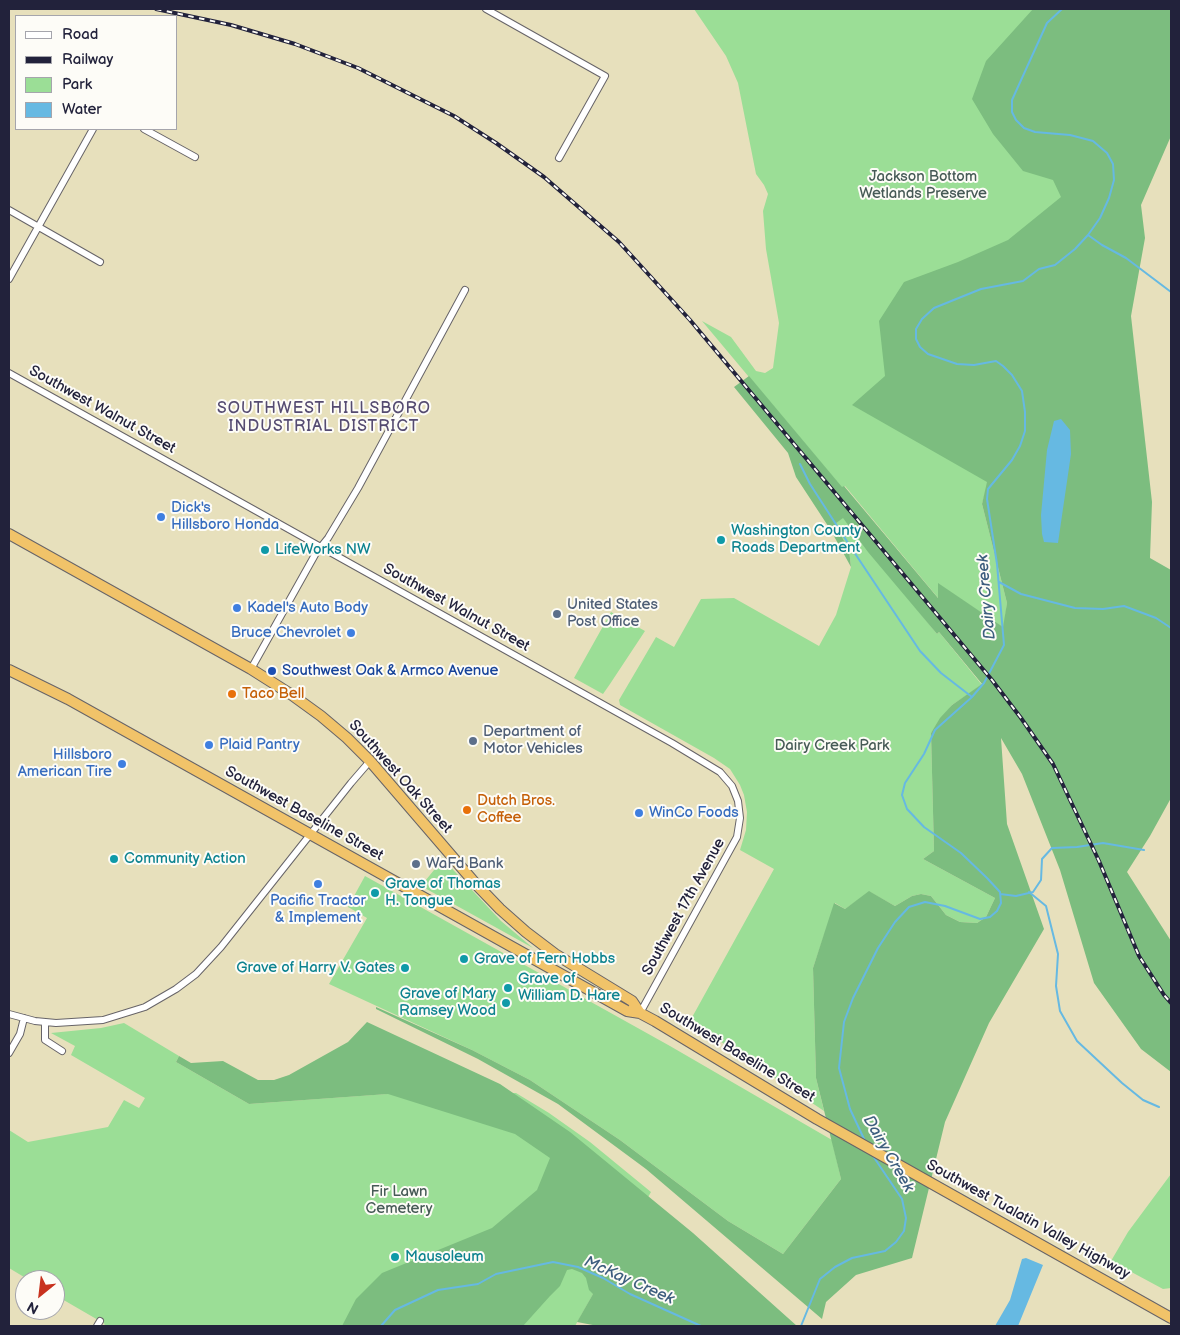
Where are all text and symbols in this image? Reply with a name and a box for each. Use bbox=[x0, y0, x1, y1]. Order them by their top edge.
legend bbox=[15, 15, 178, 130]
text: Road bbox=[62, 25, 98, 44]
text: Railway bbox=[62, 50, 113, 69]
text: Park bbox=[62, 75, 92, 94]
text: Water bbox=[62, 100, 102, 119]
park label: Jackson Bottom Wetlands Preserve bbox=[859, 168, 987, 203]
street label: Southwest Walnut Street bbox=[26, 362, 178, 458]
district label: SOUTHWEST HILLSBORO INDUSTRIAL DISTRICT bbox=[215, 399, 433, 437]
place label: Dick's Hillsboro Honda bbox=[171, 499, 279, 534]
marker: Dick's Hillsboro Honda bbox=[155, 511, 167, 523]
place label: Washington County Roads Department bbox=[731, 522, 861, 557]
marker: Washington County Roads Department bbox=[715, 534, 727, 546]
place label: LifeWorks NW bbox=[275, 541, 371, 559]
marker: LifeWorks NW bbox=[259, 544, 271, 556]
water label: Dairy Creek bbox=[974, 554, 1000, 640]
street label: Southwest Walnut Street bbox=[380, 560, 532, 656]
place label: United States Post Office bbox=[567, 596, 658, 631]
place label: Kadel's Auto Body bbox=[247, 599, 368, 617]
marker: Kadel's Auto Body bbox=[231, 602, 243, 614]
marker: United States Post Office bbox=[551, 608, 563, 620]
place label: Bruce Chevrolet bbox=[231, 624, 341, 642]
marker: Bruce Chevrolet bbox=[345, 627, 357, 639]
place label: Southwest Oak & Armco Avenue bbox=[282, 662, 498, 680]
marker: Southwest Oak & Armco Avenue bbox=[266, 665, 278, 677]
place label: Taco Bell bbox=[242, 685, 304, 703]
marker: Taco Bell bbox=[226, 688, 238, 700]
street label: Southwest Oak Street bbox=[345, 717, 455, 837]
place label: Department of Motor Vehicles bbox=[483, 723, 583, 758]
marker: Department of Motor Vehicles bbox=[467, 735, 479, 747]
place label: Plaid Pantry bbox=[219, 736, 300, 754]
park label: Dairy Creek Park bbox=[775, 737, 889, 755]
marker: Plaid Pantry bbox=[203, 739, 215, 751]
place label: Hillsboro American Tire bbox=[18, 746, 112, 781]
marker: Hillsboro American Tire bbox=[116, 758, 128, 770]
street label: Southwest Baseline Street bbox=[222, 763, 386, 865]
place label: Dutch Bros. Coffee bbox=[477, 792, 555, 827]
marker: Dutch Bros. Coffee bbox=[461, 804, 473, 816]
place label: WinCo Foods bbox=[649, 804, 739, 822]
marker: WinCo Foods bbox=[633, 807, 645, 819]
street label: Southwest 17th Avenue bbox=[639, 835, 729, 979]
place label: Community Action bbox=[124, 850, 246, 868]
marker: Community Action bbox=[108, 853, 120, 865]
place label: WaFd Bank bbox=[426, 855, 503, 873]
marker: WaFd Bank bbox=[410, 858, 422, 870]
place label: Grave of Thomas H. Tongue bbox=[385, 875, 501, 910]
marker: Pacific Tractor & Implement bbox=[312, 878, 324, 890]
marker: Grave of Thomas H. Tongue bbox=[369, 887, 381, 899]
place label: Pacific Tractor & Implement bbox=[270, 892, 366, 927]
place label: Grave of Fern Hobbs bbox=[474, 950, 615, 968]
marker: Grave of Fern Hobbs bbox=[458, 953, 470, 965]
place label: Grave of Harry V. Gates bbox=[236, 959, 395, 977]
marker: Grave of Harry V. Gates bbox=[399, 962, 411, 974]
place label: Grave of William D. Hare bbox=[518, 970, 620, 1005]
marker: Grave of William D. Hare bbox=[502, 982, 514, 994]
place label: Grave of Mary Ramsey Wood bbox=[399, 985, 496, 1020]
marker: Grave of Mary Ramsey Wood bbox=[500, 997, 512, 1009]
street label: Southwest Baseline Street bbox=[656, 999, 818, 1107]
water label: Dairy Creek bbox=[858, 1112, 918, 1196]
street label: Southwest Tualatin Valley Highway bbox=[923, 1156, 1133, 1284]
park label: Fir Lawn Cemetery bbox=[366, 1183, 432, 1218]
place label: Mausoleum bbox=[405, 1248, 484, 1266]
marker: Mausoleum bbox=[389, 1251, 401, 1263]
water label: McKay Creek bbox=[581, 1253, 677, 1309]
north arrow bbox=[15, 1270, 65, 1320]
text: N bbox=[24, 1298, 42, 1318]

